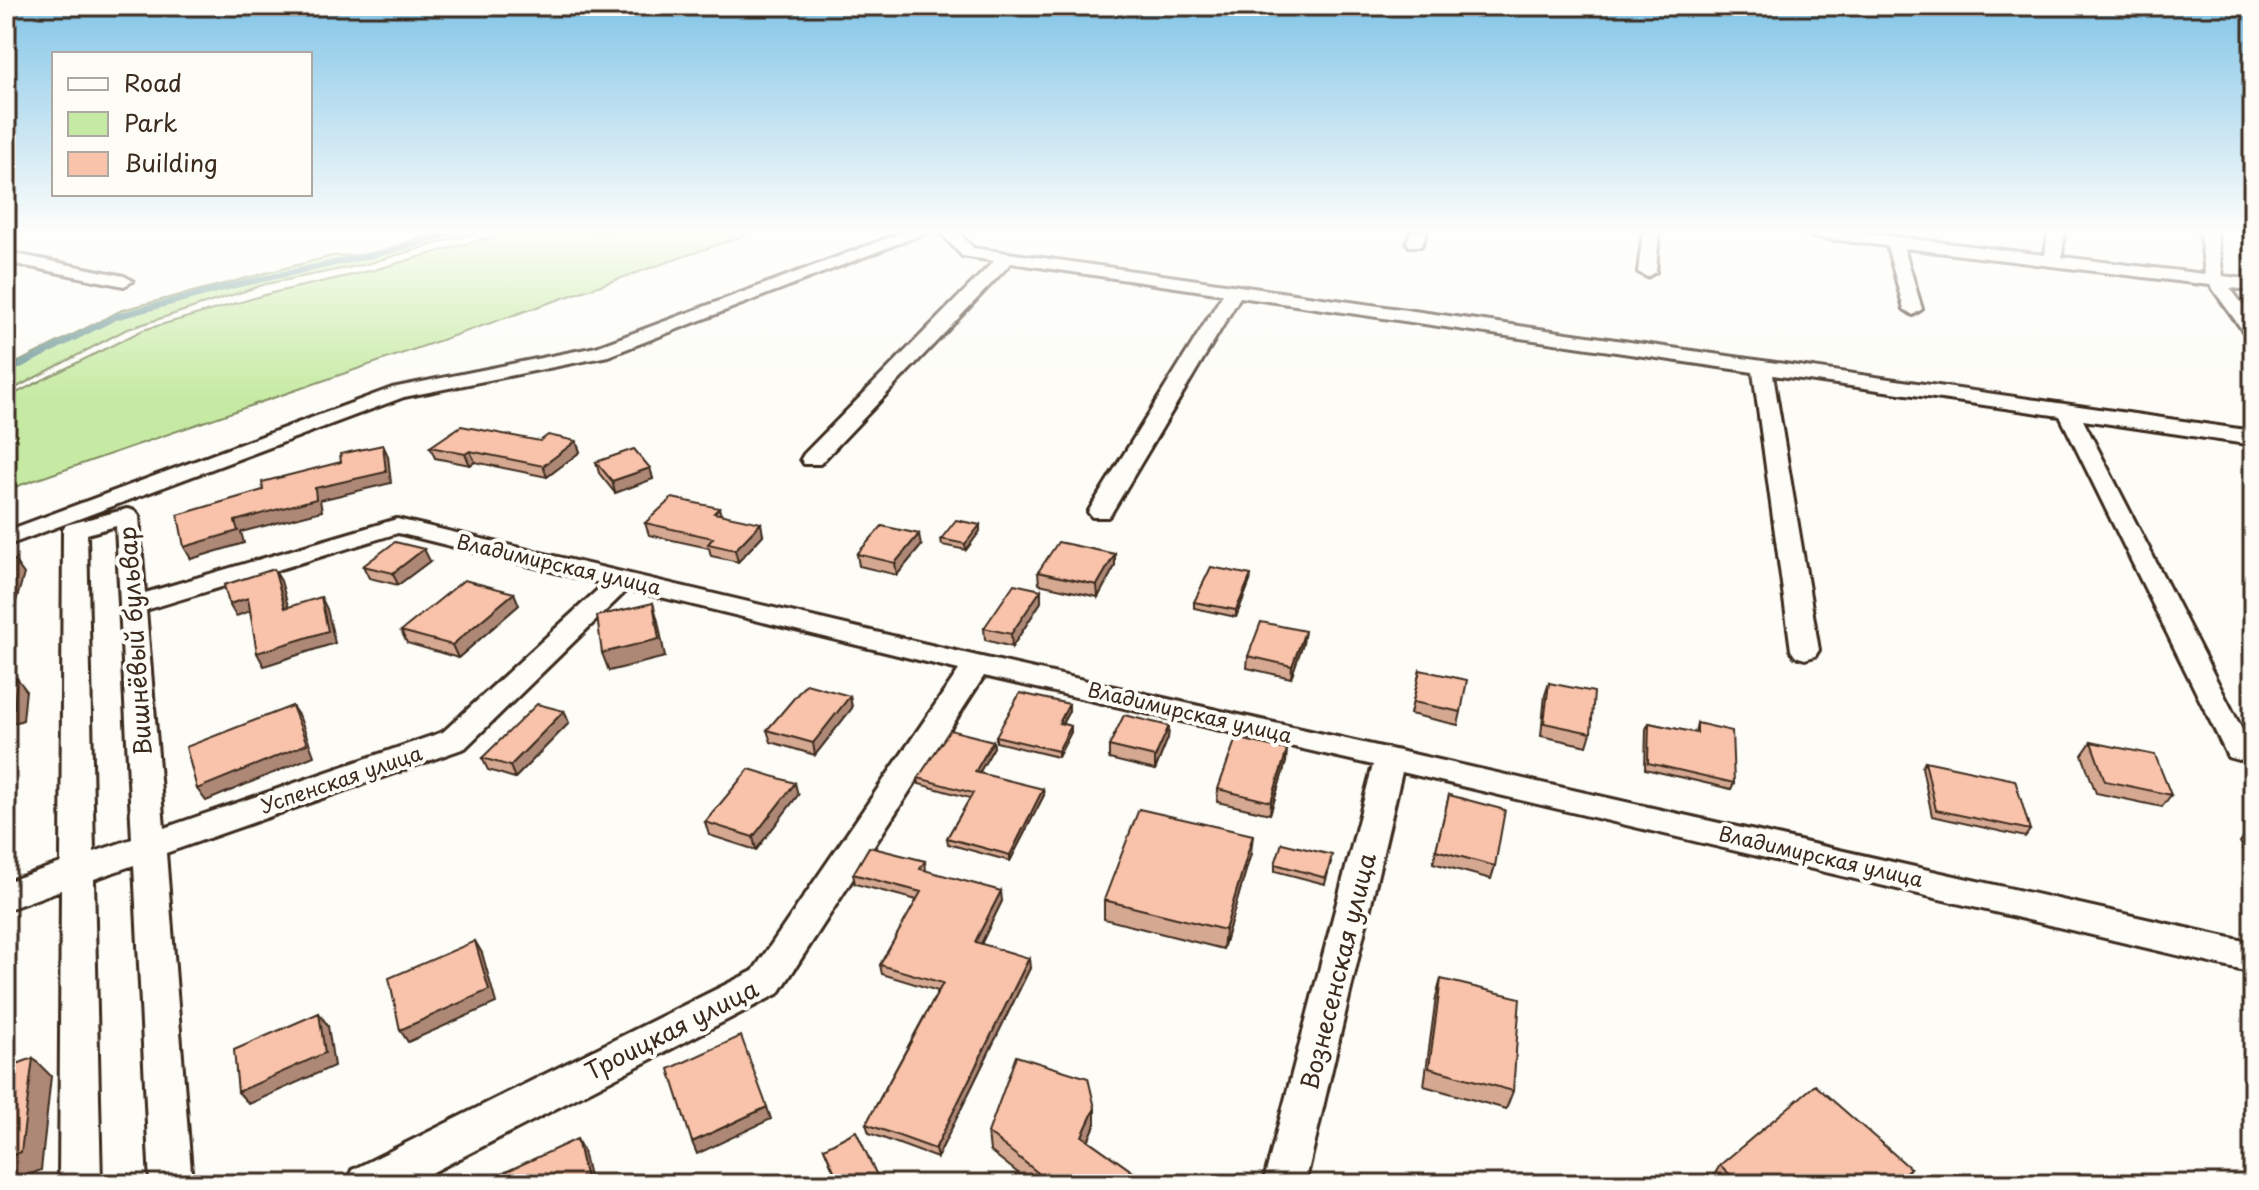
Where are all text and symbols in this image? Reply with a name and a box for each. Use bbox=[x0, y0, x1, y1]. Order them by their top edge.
legend bbox=[52, 52, 312, 196]
text: Road bbox=[124, 64, 182, 100]
text: Park bbox=[124, 104, 178, 140]
text: Building bbox=[124, 144, 218, 180]
street label: Вишнёвый бульвар bbox=[108, 525, 160, 757]
street label: Владимирская улица bbox=[454, 526, 665, 602]
street label: Владимирская улица bbox=[1085, 674, 1296, 750]
street label: Успенская улица bbox=[256, 737, 426, 821]
street label: Владимирская улица bbox=[1716, 818, 1927, 894]
street label: Вознесенская улица bbox=[1290, 849, 1384, 1093]
street label: Троицкая улица bbox=[578, 970, 764, 1088]

